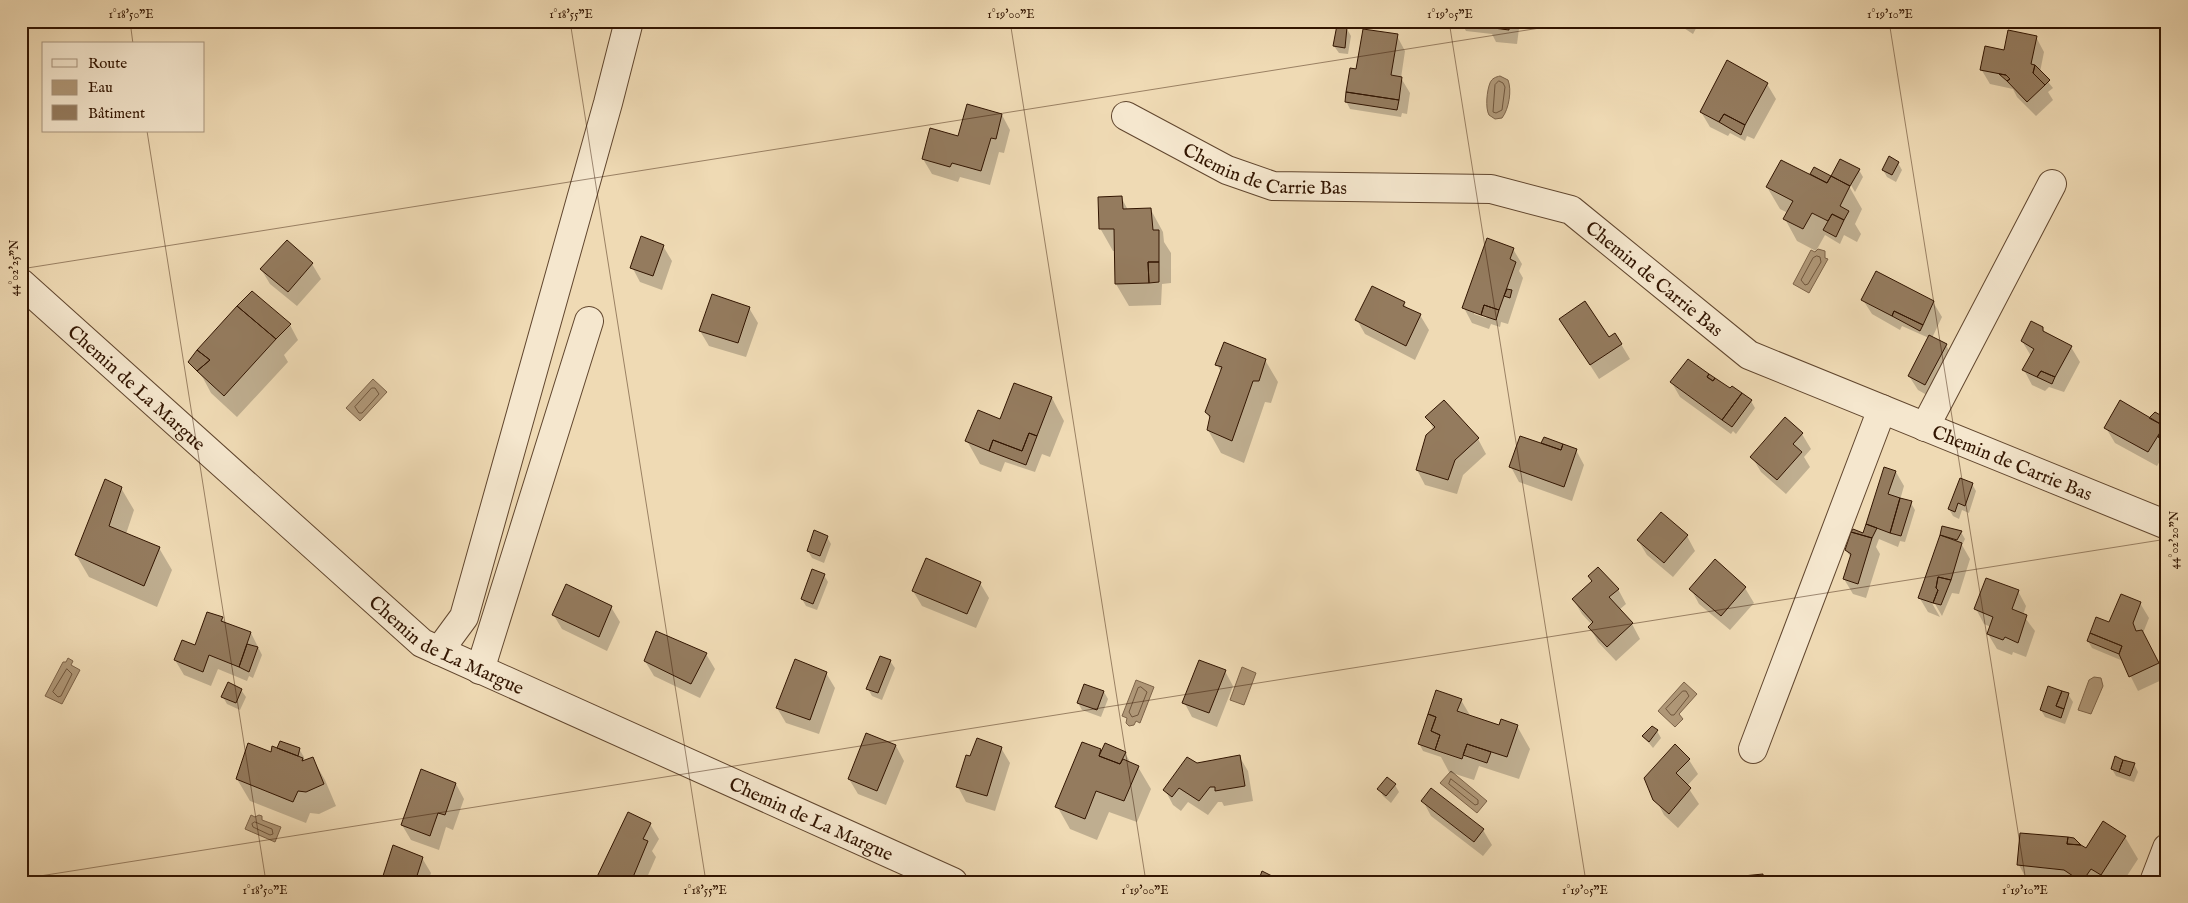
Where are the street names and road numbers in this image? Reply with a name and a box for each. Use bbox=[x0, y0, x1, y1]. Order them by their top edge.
street label: Chemin de Carrie Bas bbox=[1178, 139, 1347, 201]
street label: Chemin de Carrie Bas bbox=[1580, 217, 1727, 343]
street label: Chemin de La Margue bbox=[62, 321, 210, 457]
street label: Chemin de Carrie Bas bbox=[1928, 421, 2095, 507]
street label: Chemin de La Margue bbox=[363, 591, 527, 701]
street label: Chemin de La Margue bbox=[725, 773, 897, 868]

